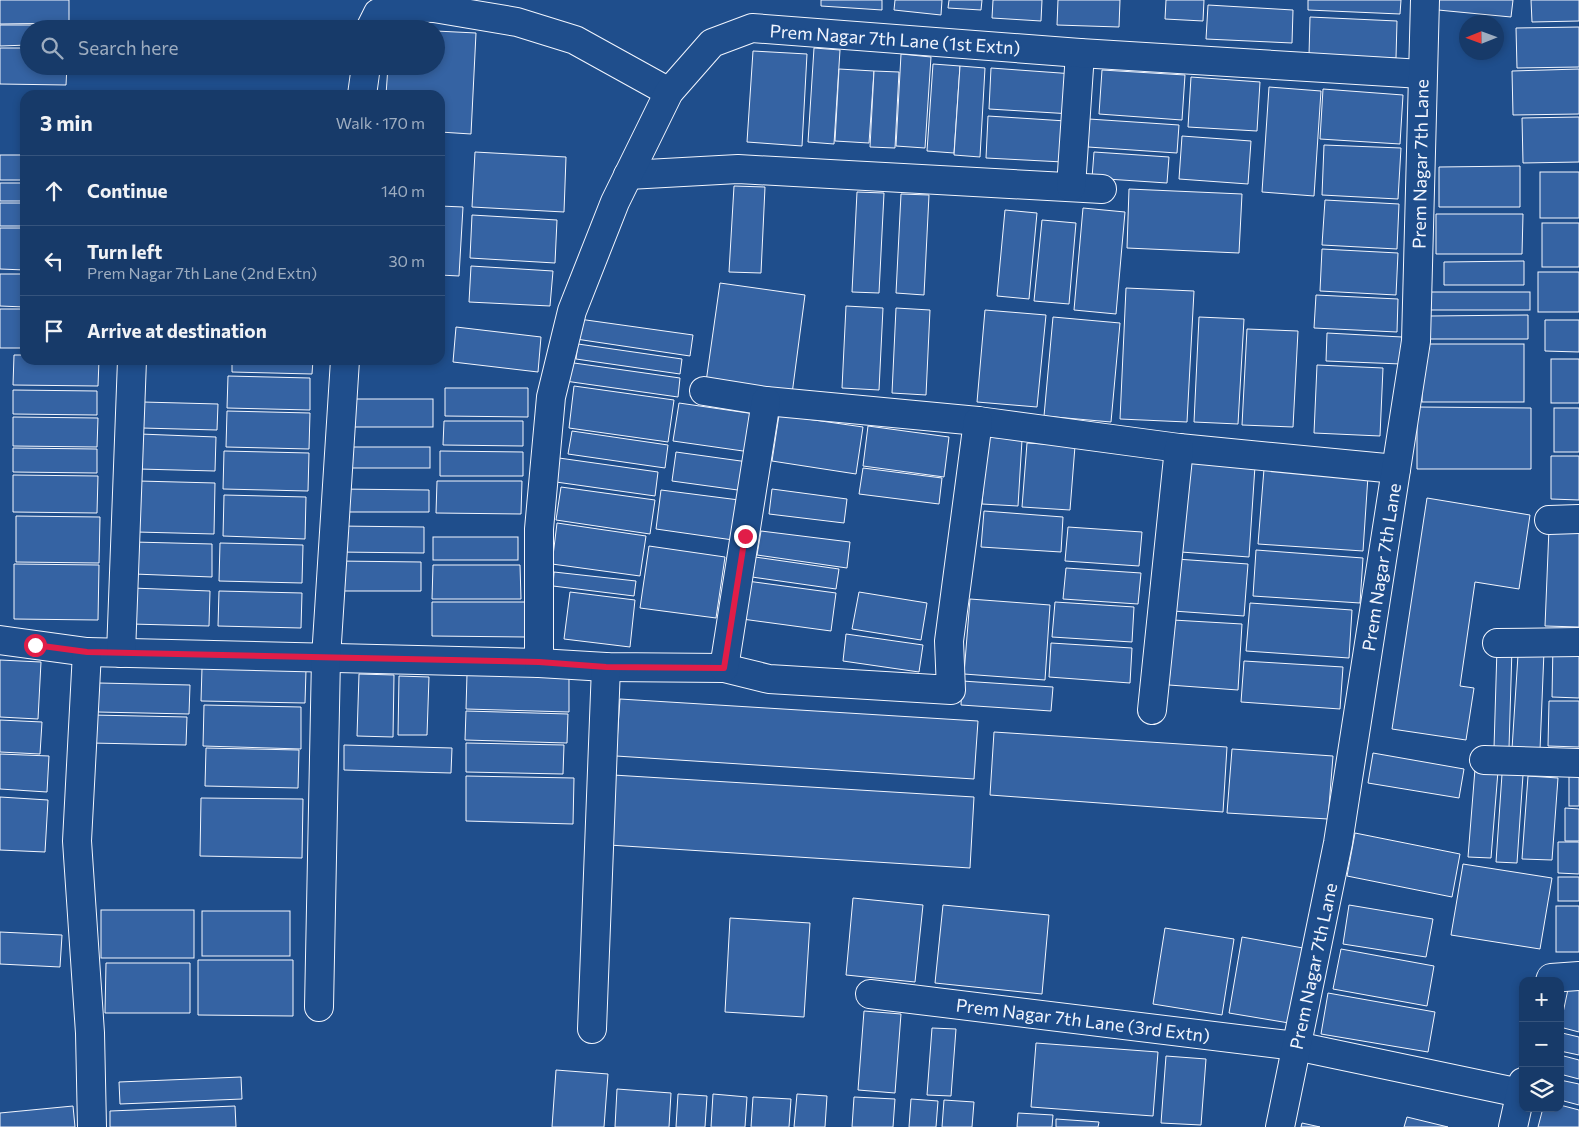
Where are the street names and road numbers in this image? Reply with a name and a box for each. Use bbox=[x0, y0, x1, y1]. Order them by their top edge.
street label: Prem Nagar 7th Lane (1st Extn) bbox=[769, 19, 1021, 59]
street label: Prem Nagar 7th Lane bbox=[1408, 79, 1432, 249]
street label: Prem Nagar 7th Lane bbox=[1357, 481, 1405, 653]
street label: Prem Nagar 7th Lane bbox=[1285, 881, 1341, 1051]
street label: Prem Nagar 7th Lane (3rd Extn) bbox=[955, 993, 1211, 1047]

